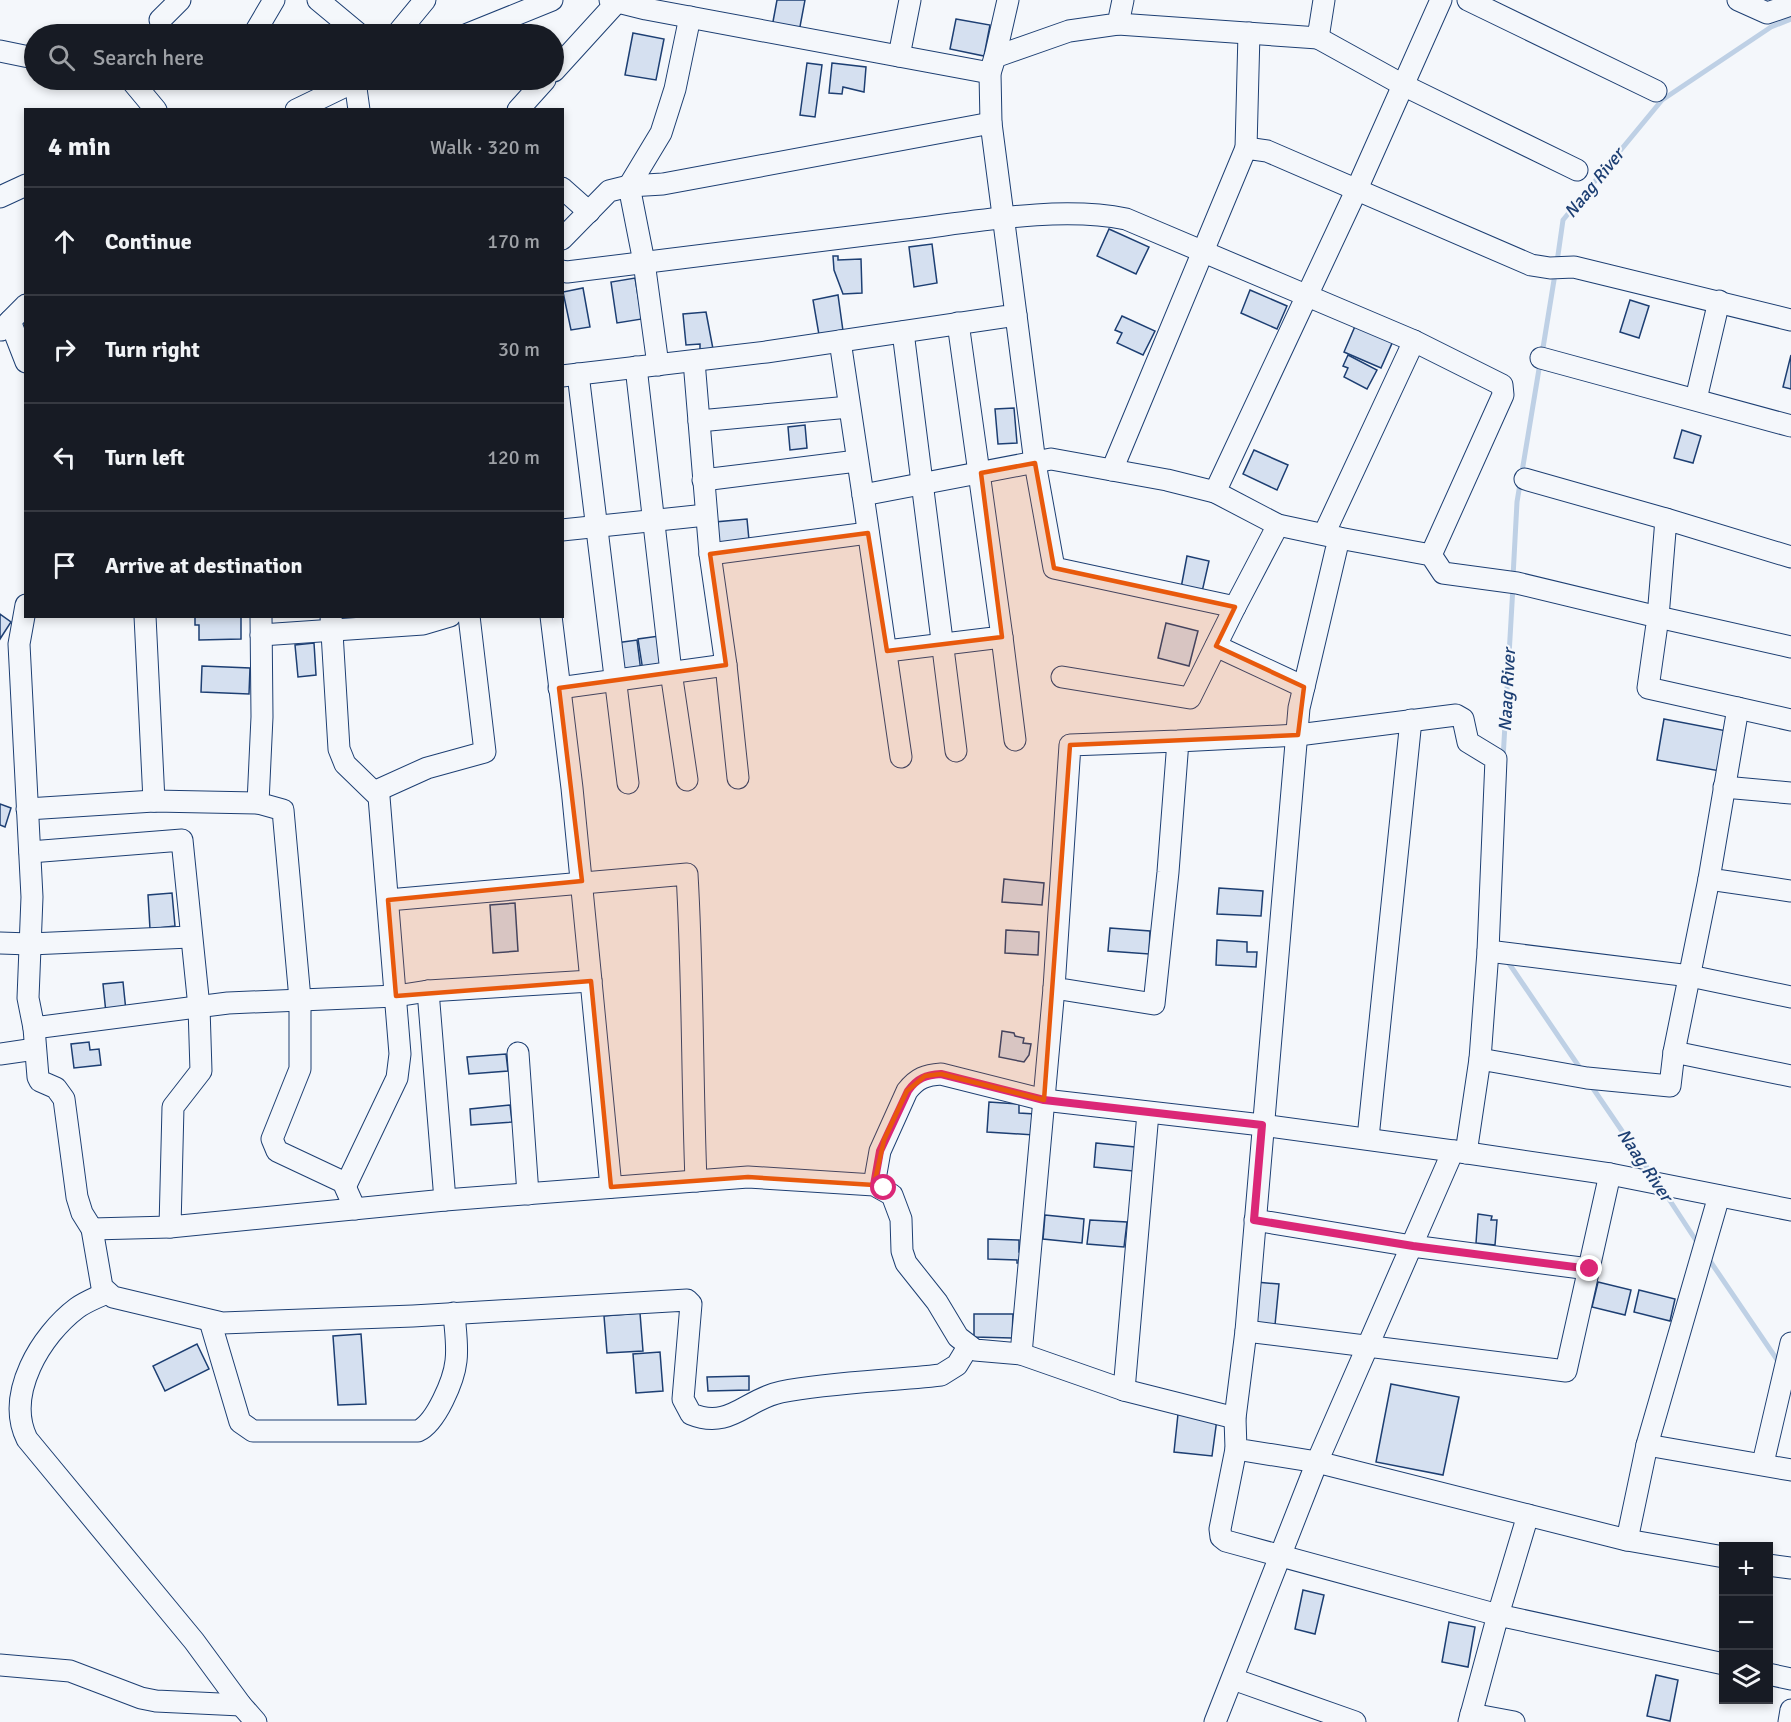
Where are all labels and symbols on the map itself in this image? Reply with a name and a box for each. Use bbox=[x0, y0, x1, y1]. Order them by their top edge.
water label: Naag River bbox=[1559, 142, 1630, 222]
water label: Naag River bbox=[1494, 646, 1520, 732]
water label: Naag River bbox=[1613, 1124, 1679, 1208]
route start bbox=[870, 1174, 896, 1200]
route end bbox=[1576, 1255, 1602, 1281]

